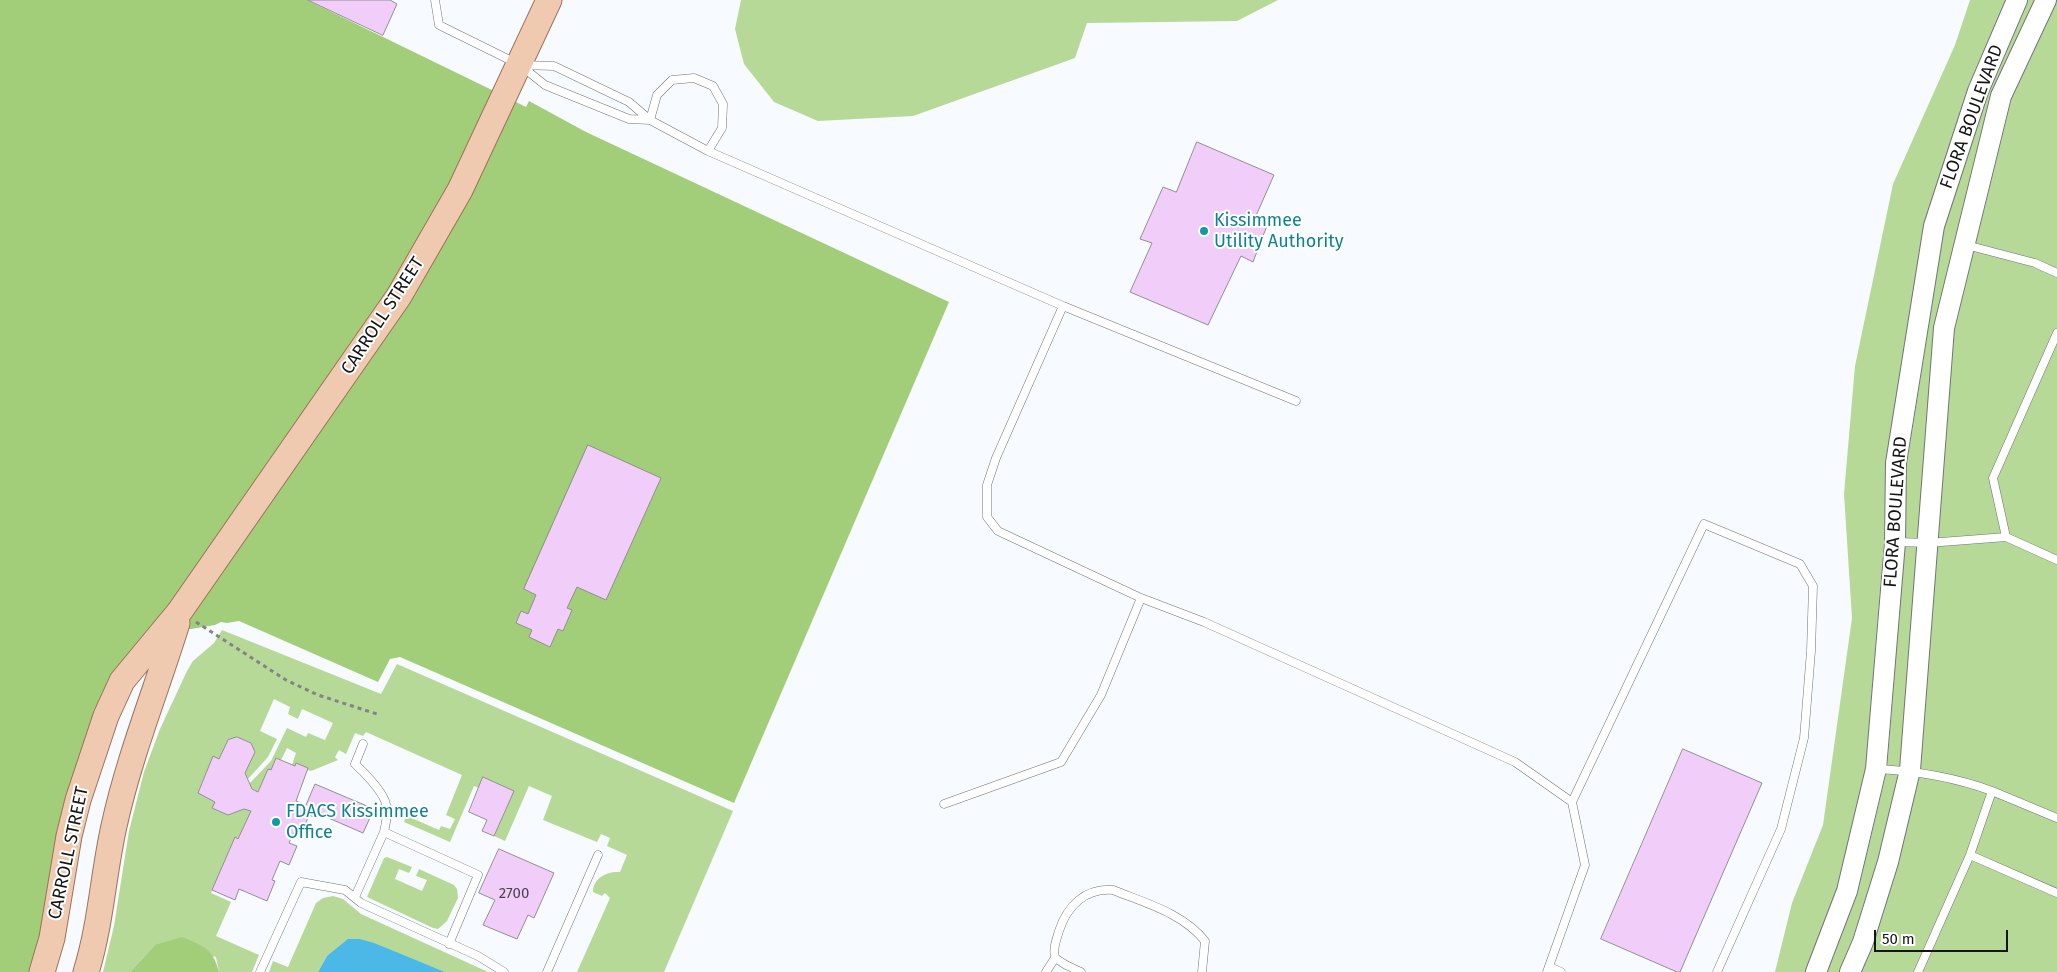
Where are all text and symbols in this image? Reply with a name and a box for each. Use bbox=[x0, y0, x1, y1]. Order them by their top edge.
street label: FLORA BOULEVARD bbox=[1936, 42, 2008, 192]
place label: Kissimmee Utility Authority bbox=[1214, 210, 1344, 252]
marker: Kissimmee Utility Authority bbox=[1198, 225, 1210, 237]
street label: CARROLL STREET bbox=[337, 253, 429, 379]
street label: FLORA BOULEVARD bbox=[1880, 435, 1912, 589]
street label: CARROLL STREET bbox=[44, 785, 94, 921]
place label: FDACS Kissimmee Office bbox=[286, 801, 429, 844]
marker: FDACS Kissimmee Office bbox=[270, 816, 282, 828]
house number: 2700 bbox=[499, 885, 529, 903]
scale bar bbox=[1877, 920, 2011, 952]
text: 50 m bbox=[1882, 930, 1915, 948]

